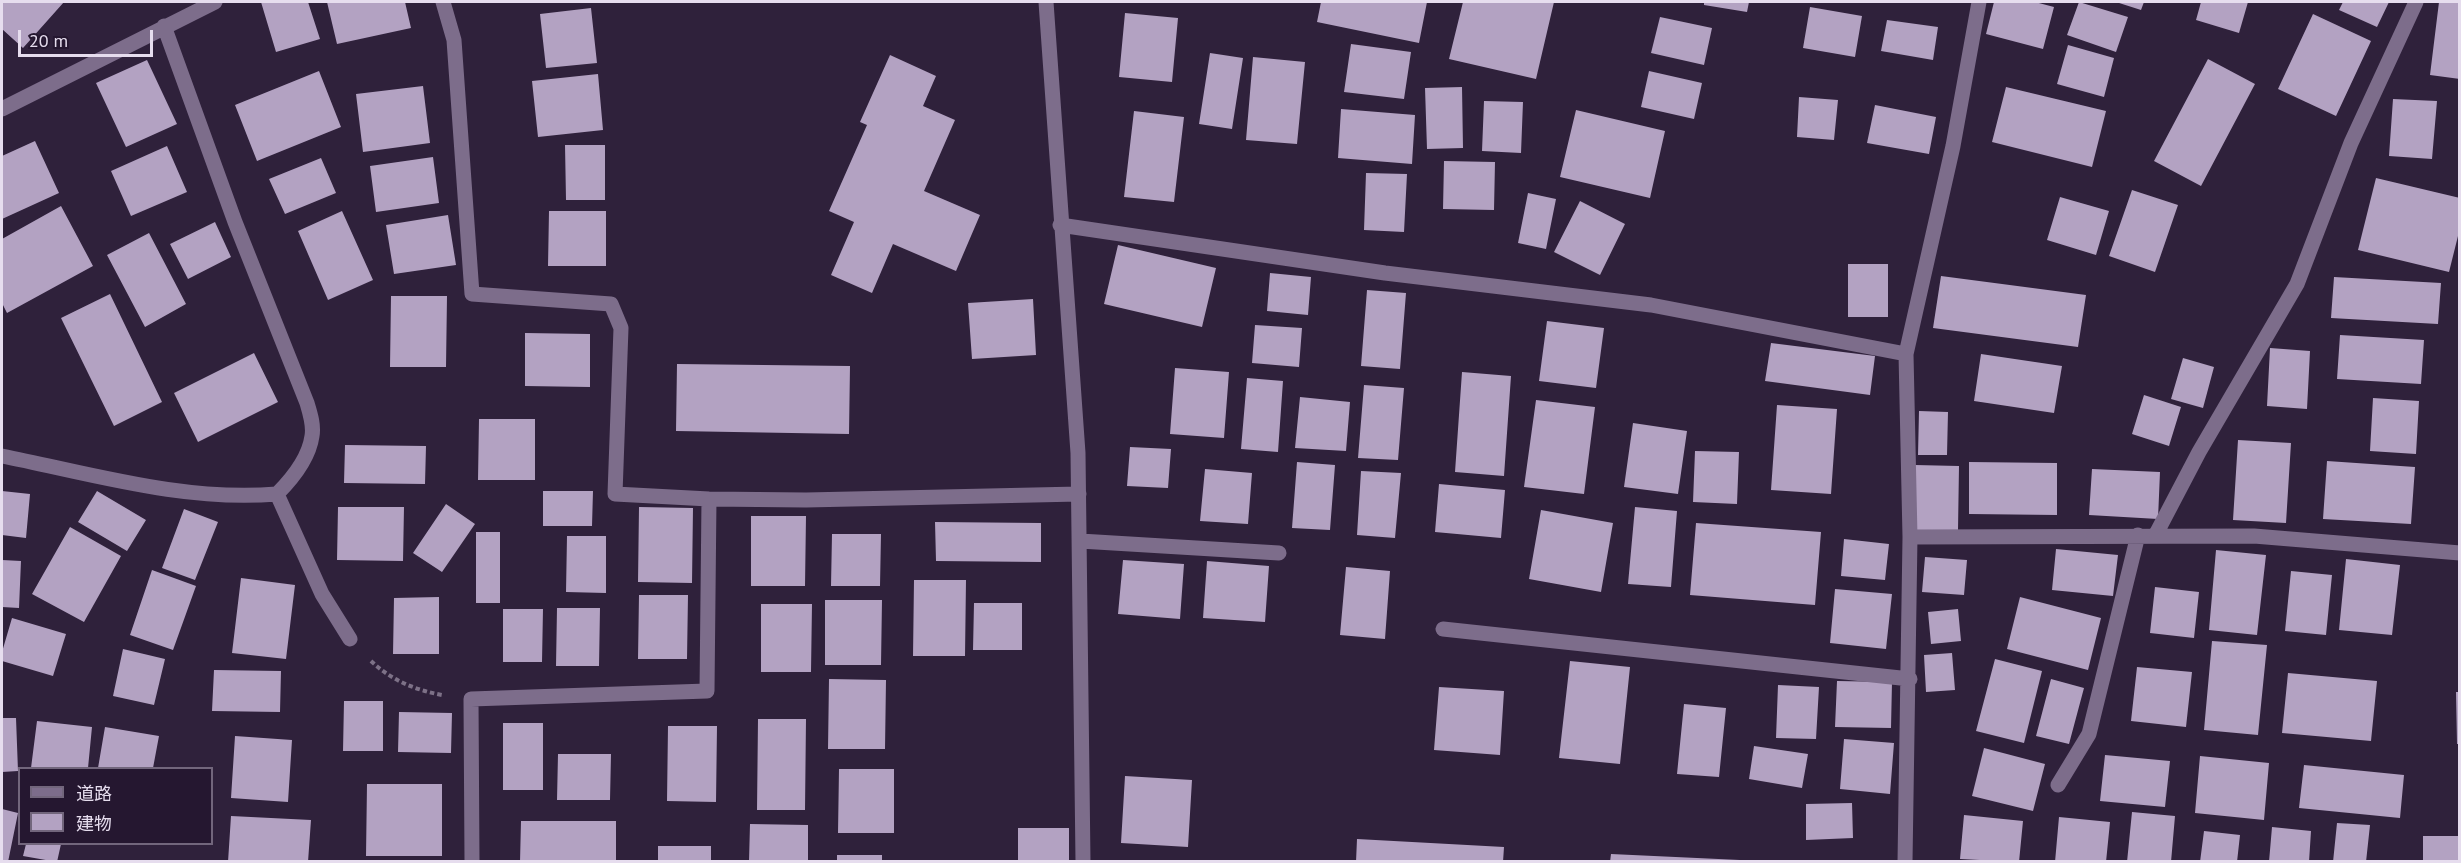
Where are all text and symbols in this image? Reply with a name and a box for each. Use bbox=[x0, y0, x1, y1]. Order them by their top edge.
scale bar bbox=[21, 18, 156, 56]
text: 20 m bbox=[29, 29, 68, 52]
legend bbox=[18, 767, 213, 845]
text: 道路 bbox=[76, 782, 112, 805]
text: 建物 bbox=[76, 812, 112, 835]

